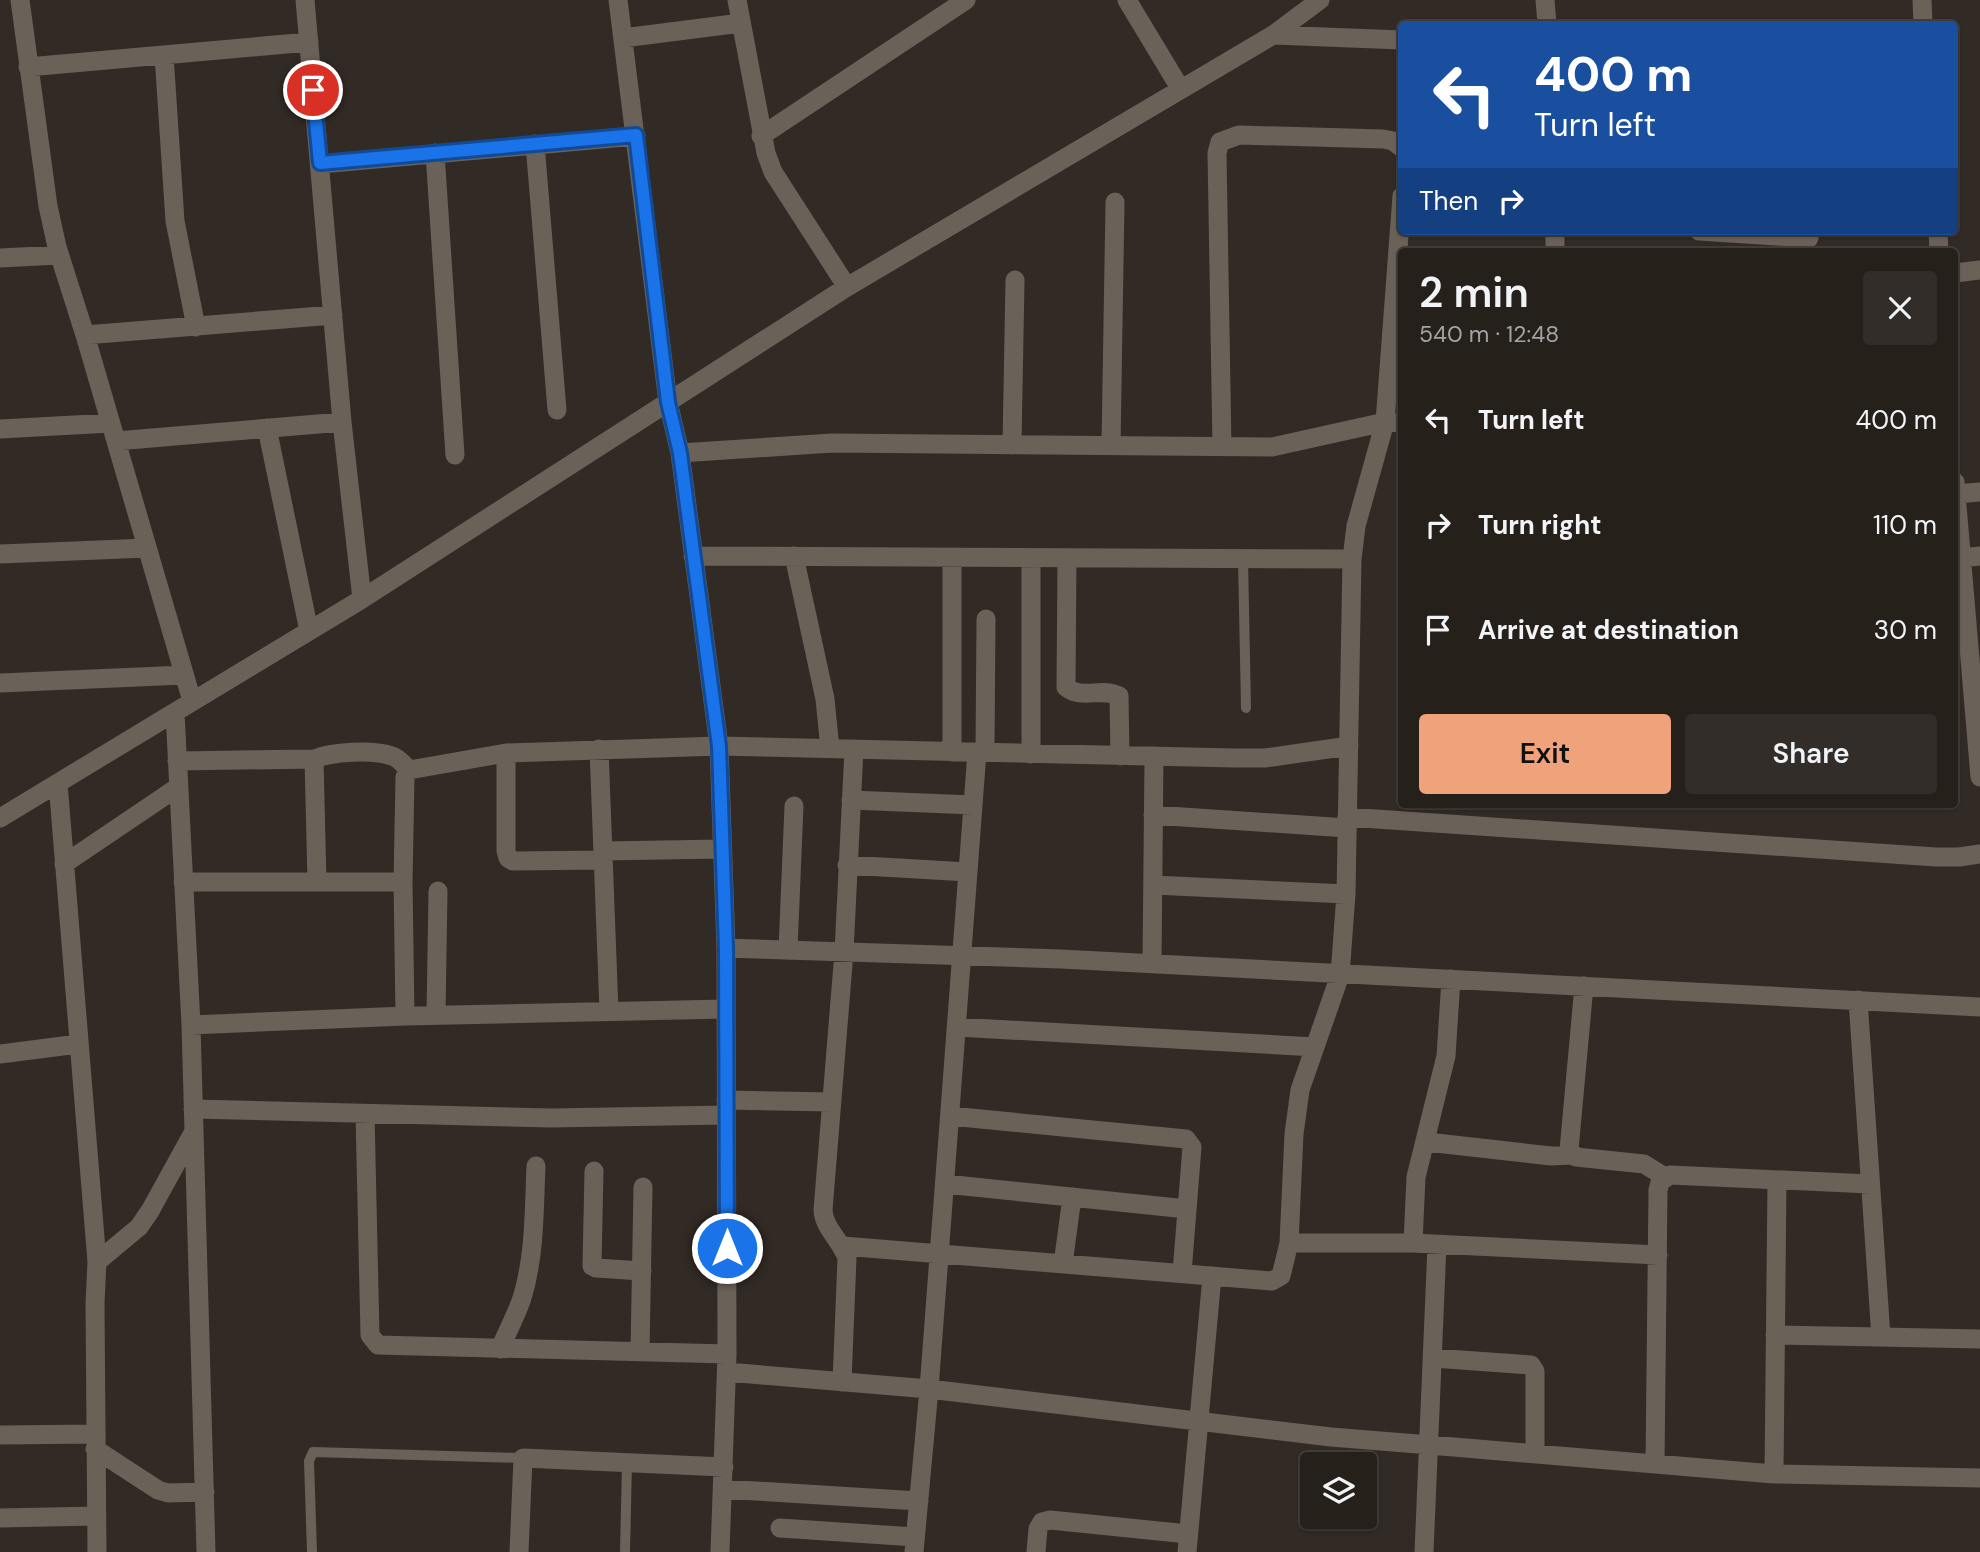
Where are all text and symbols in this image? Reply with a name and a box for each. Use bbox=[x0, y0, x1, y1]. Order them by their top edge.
text: 400 m bbox=[1534, 42, 1692, 106]
icon: left bbox=[1419, 49, 1510, 140]
pin bbox=[283, 60, 343, 120]
icon: arrive bbox=[294, 71, 332, 109]
text: Turn left bbox=[1534, 104, 1656, 146]
icon: right bbox=[1492, 182, 1530, 220]
text: Then bbox=[1419, 184, 1478, 218]
text: 2 min bbox=[1419, 265, 1529, 320]
button: close bbox=[1863, 271, 1937, 345]
text: 540 m · 12:48 bbox=[1419, 319, 1559, 349]
icon: left bbox=[1419, 401, 1457, 439]
text: Turn left bbox=[1478, 403, 1585, 437]
text: 400 m bbox=[1856, 403, 1937, 437]
icon: right bbox=[1419, 506, 1457, 544]
text: Turn right bbox=[1478, 508, 1602, 542]
text: 110 m bbox=[1873, 508, 1937, 542]
icon: arrive bbox=[1419, 611, 1457, 649]
text: Arrive at destination bbox=[1478, 613, 1739, 647]
text: 30 m bbox=[1874, 613, 1937, 647]
button: Exit bbox=[1419, 714, 1671, 794]
button: Share bbox=[1685, 714, 1937, 794]
position arrow bbox=[690, 1211, 764, 1285]
map controls bbox=[1300, 1452, 1377, 1529]
button: layers bbox=[1300, 1452, 1377, 1529]

